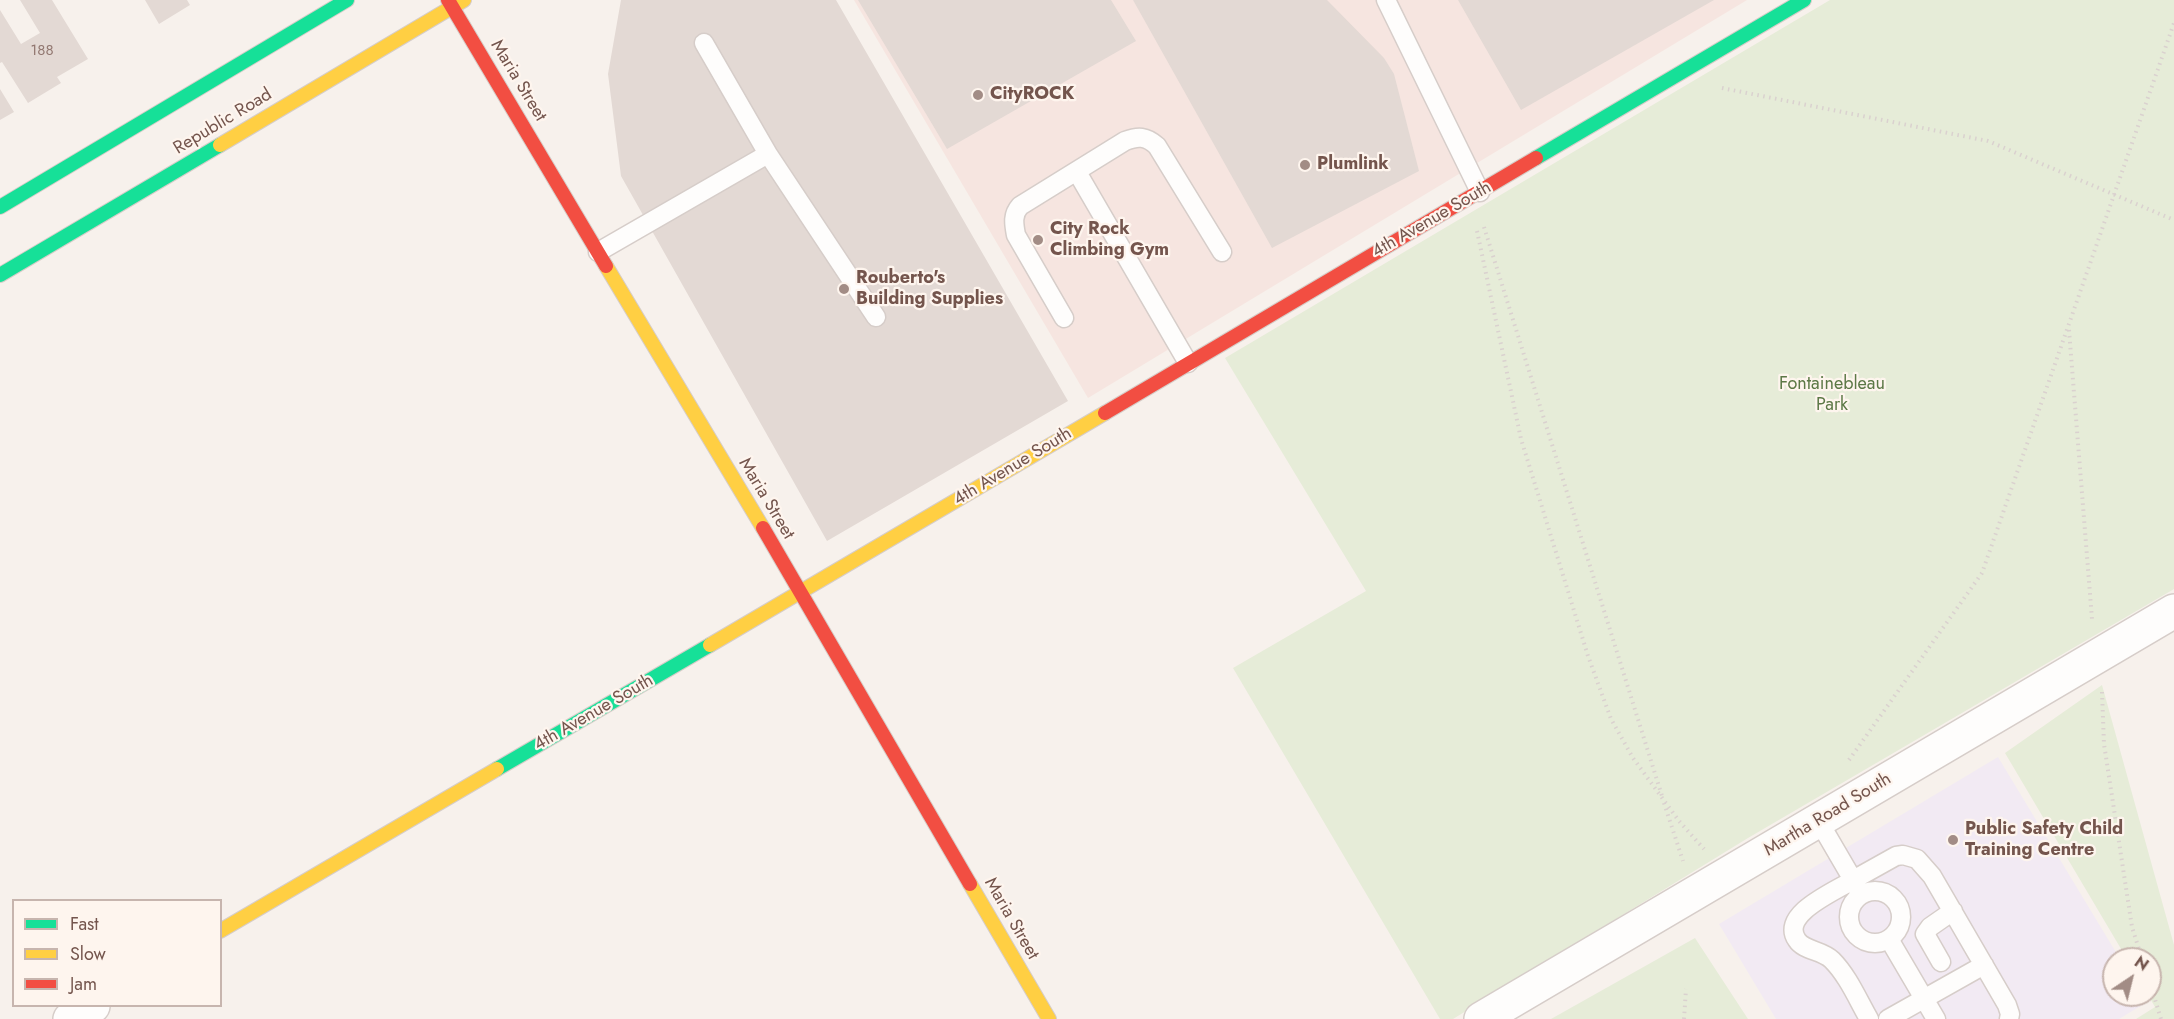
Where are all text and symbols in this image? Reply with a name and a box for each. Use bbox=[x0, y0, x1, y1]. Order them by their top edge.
street label: Maria Street bbox=[485, 36, 551, 126]
house number: 188 bbox=[30, 42, 54, 60]
street label: Republic Road bbox=[170, 84, 276, 160]
place label: CityROCK bbox=[990, 84, 1074, 106]
marker: CityROCK bbox=[971, 88, 985, 102]
place label: Plumlink bbox=[1317, 154, 1389, 176]
marker: Plumlink bbox=[1298, 158, 1312, 172]
street label: 4th Avenue South bbox=[1369, 177, 1495, 263]
place label: City Rock Climbing Gym bbox=[1050, 219, 1169, 262]
marker: City Rock Climbing Gym bbox=[1031, 233, 1045, 247]
place label: Rouberto's Building Supplies bbox=[856, 268, 1003, 310]
marker: Rouberto's Building Supplies bbox=[837, 282, 851, 296]
park label: Fontainebleau Park bbox=[1779, 374, 1885, 416]
street label: 4th Avenue South bbox=[950, 423, 1076, 511]
street label: Maria Street bbox=[733, 454, 799, 544]
street label: 4th Avenue South bbox=[531, 670, 657, 756]
street label: Martha Road South bbox=[1761, 769, 1895, 861]
place label: Public Safety Child Training Centre bbox=[1965, 819, 2123, 862]
marker: Public Safety Child Training Centre bbox=[1946, 833, 1960, 847]
street label: Maria Street bbox=[979, 874, 1043, 964]
legend bbox=[12, 899, 222, 1007]
text: Fast bbox=[70, 911, 99, 937]
text: Slow bbox=[70, 941, 106, 967]
north arrow bbox=[2102, 947, 2162, 1007]
text: N bbox=[2130, 950, 2153, 977]
text: Jam bbox=[70, 971, 97, 997]

